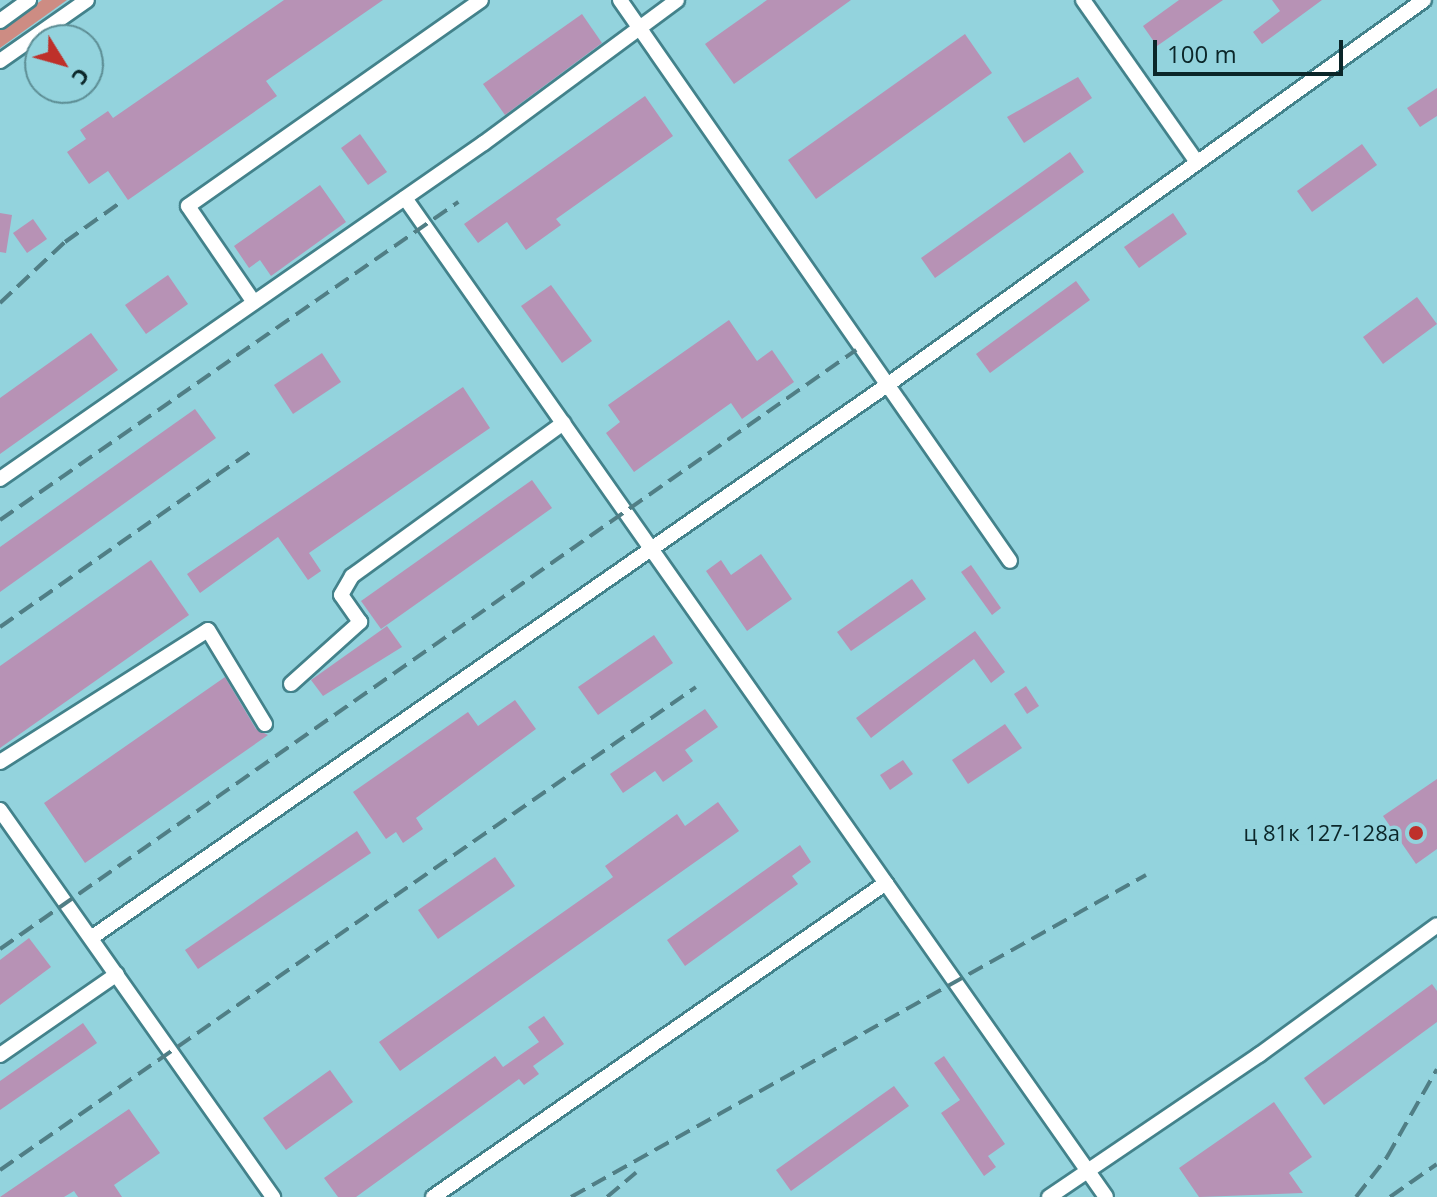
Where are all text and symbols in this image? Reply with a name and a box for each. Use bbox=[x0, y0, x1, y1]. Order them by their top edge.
north arrow bbox=[24, 24, 104, 104]
scale bar bbox=[1157, 24, 1347, 74]
text: 100 m bbox=[1167, 37, 1237, 70]
text: С bbox=[65, 63, 98, 92]
place label: ц 81к 127-128а bbox=[1243, 820, 1400, 846]
marker: ц 81к 127-128а bbox=[1407, 824, 1425, 842]

